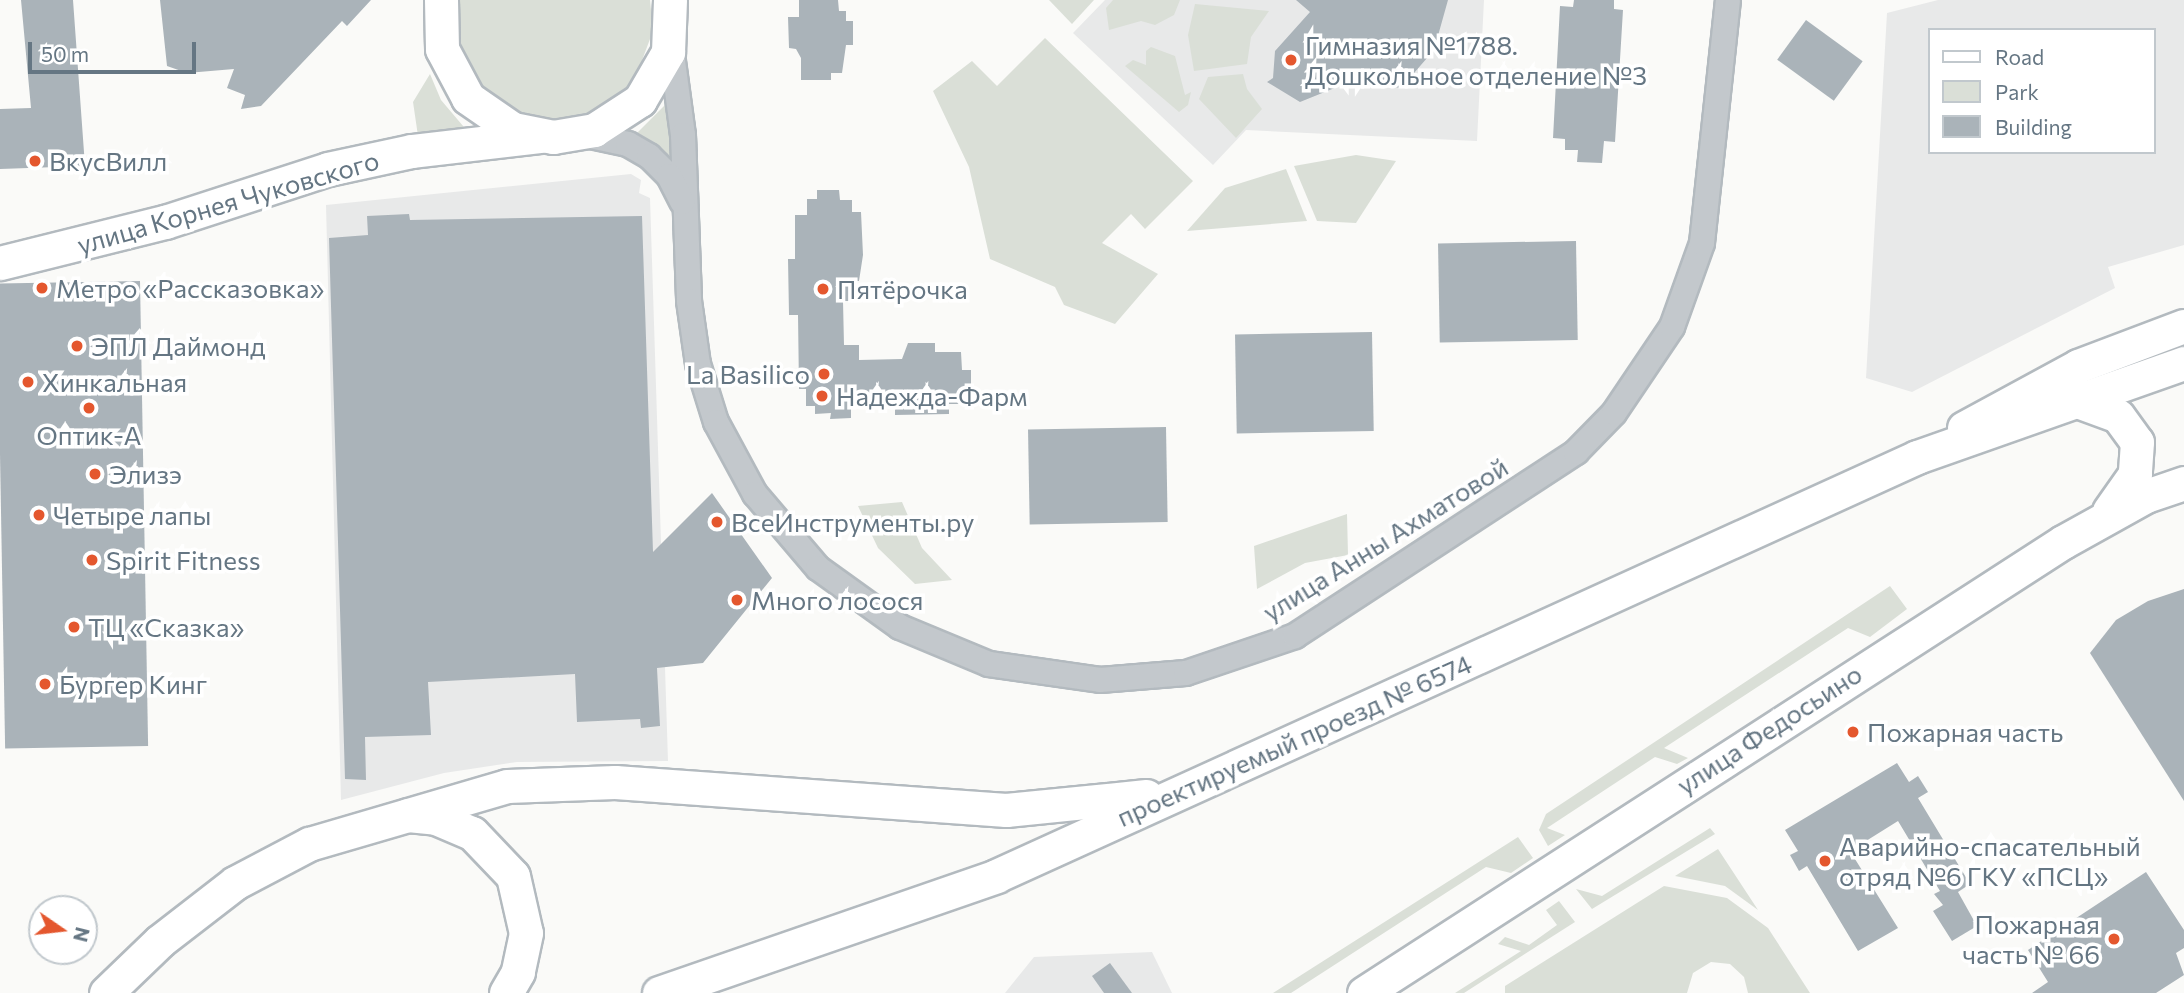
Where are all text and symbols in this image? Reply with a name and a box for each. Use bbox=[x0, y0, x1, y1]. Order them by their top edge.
scale bar bbox=[32, 28, 200, 72]
legend bbox=[1928, 28, 2156, 154]
place label: Гимназия №1788. Дошкольное отделение №3 bbox=[1305, 29, 1647, 90]
text: 50 m bbox=[41, 41, 89, 66]
text: Road bbox=[1995, 44, 2044, 69]
marker: Гимназия №1788. Дошкольное отделение №3 bbox=[1283, 52, 1299, 68]
text: Park bbox=[1995, 79, 2039, 104]
text: Building bbox=[1995, 114, 2072, 139]
street label: улица Корнея Чуковского bbox=[73, 144, 383, 260]
place label: ВкусВилл bbox=[49, 145, 167, 177]
marker: ВкусВилл bbox=[27, 153, 43, 169]
place label: Метро «Рассказовка» bbox=[56, 272, 324, 304]
place label: Пятёрочка bbox=[837, 273, 968, 305]
marker: Метро «Рассказовка» bbox=[34, 280, 50, 296]
marker: Пятёрочка bbox=[815, 281, 831, 297]
place label: ЭПЛ Даймонд bbox=[91, 330, 266, 362]
marker: ЭПЛ Даймонд bbox=[69, 338, 85, 354]
place label: La Basilico bbox=[686, 358, 810, 390]
place label: Хинкальная bbox=[42, 366, 187, 398]
marker: La Basilico bbox=[816, 366, 832, 382]
marker: Хинкальная bbox=[20, 374, 36, 390]
place label: Надежда-Фарм bbox=[836, 380, 1028, 412]
marker: Надежда-Фарм bbox=[814, 388, 830, 404]
marker: Оптик-А bbox=[81, 400, 97, 416]
place label: Оптик-А bbox=[37, 419, 141, 451]
street label: улица Анны Ахматовой bbox=[1257, 451, 1513, 627]
place label: Элизэ bbox=[109, 458, 182, 490]
marker: Элизэ bbox=[87, 466, 103, 482]
place label: Четыре лапы bbox=[53, 499, 211, 531]
place label: ВсеИнструменты.ру bbox=[731, 506, 975, 538]
marker: Четыре лапы bbox=[31, 507, 47, 523]
marker: ВсеИнструменты.ру bbox=[709, 514, 725, 530]
place label: Spirit Fitness bbox=[106, 544, 261, 576]
marker: Spirit Fitness bbox=[84, 552, 100, 568]
place label: Много лосося bbox=[751, 584, 923, 616]
marker: Много лосося bbox=[729, 592, 745, 608]
place label: ТЦ «Сказка» bbox=[88, 611, 244, 643]
marker: ТЦ «Сказка» bbox=[66, 619, 82, 635]
street label: проектируемый проезд № 6574 bbox=[1112, 647, 1476, 833]
street label: улица Федосьино bbox=[1671, 658, 1867, 800]
place label: Бургер Кинг bbox=[59, 668, 207, 700]
marker: Бургер Кинг bbox=[37, 676, 53, 692]
place label: Пожарная часть bbox=[1867, 716, 2063, 748]
marker: Пожарная часть bbox=[1845, 724, 1861, 740]
place label: Аварийно-спасательный отряд №6 ГКУ «ПСЦ» bbox=[1839, 830, 2141, 892]
marker: Аварийно-спасательный отряд №6 ГКУ «ПСЦ» bbox=[1817, 853, 1833, 869]
north arrow bbox=[28, 895, 98, 965]
place label: Пожарная часть № 66 bbox=[1962, 908, 2100, 970]
text: N bbox=[69, 925, 95, 944]
marker: Пожарная часть № 66 bbox=[2106, 931, 2122, 947]

